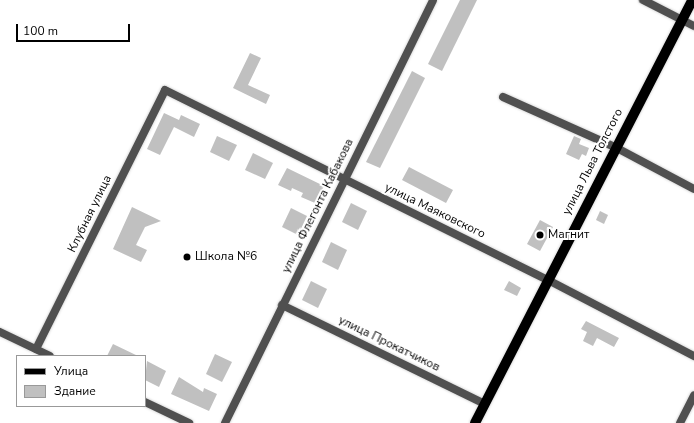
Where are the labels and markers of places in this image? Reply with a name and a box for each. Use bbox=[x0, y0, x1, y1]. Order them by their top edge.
place label: Магнит bbox=[548, 228, 589, 242]
marker: Магнит bbox=[535, 230, 545, 240]
place label: Школа №6 bbox=[195, 250, 257, 264]
marker: Школа №6 bbox=[182, 252, 192, 262]

